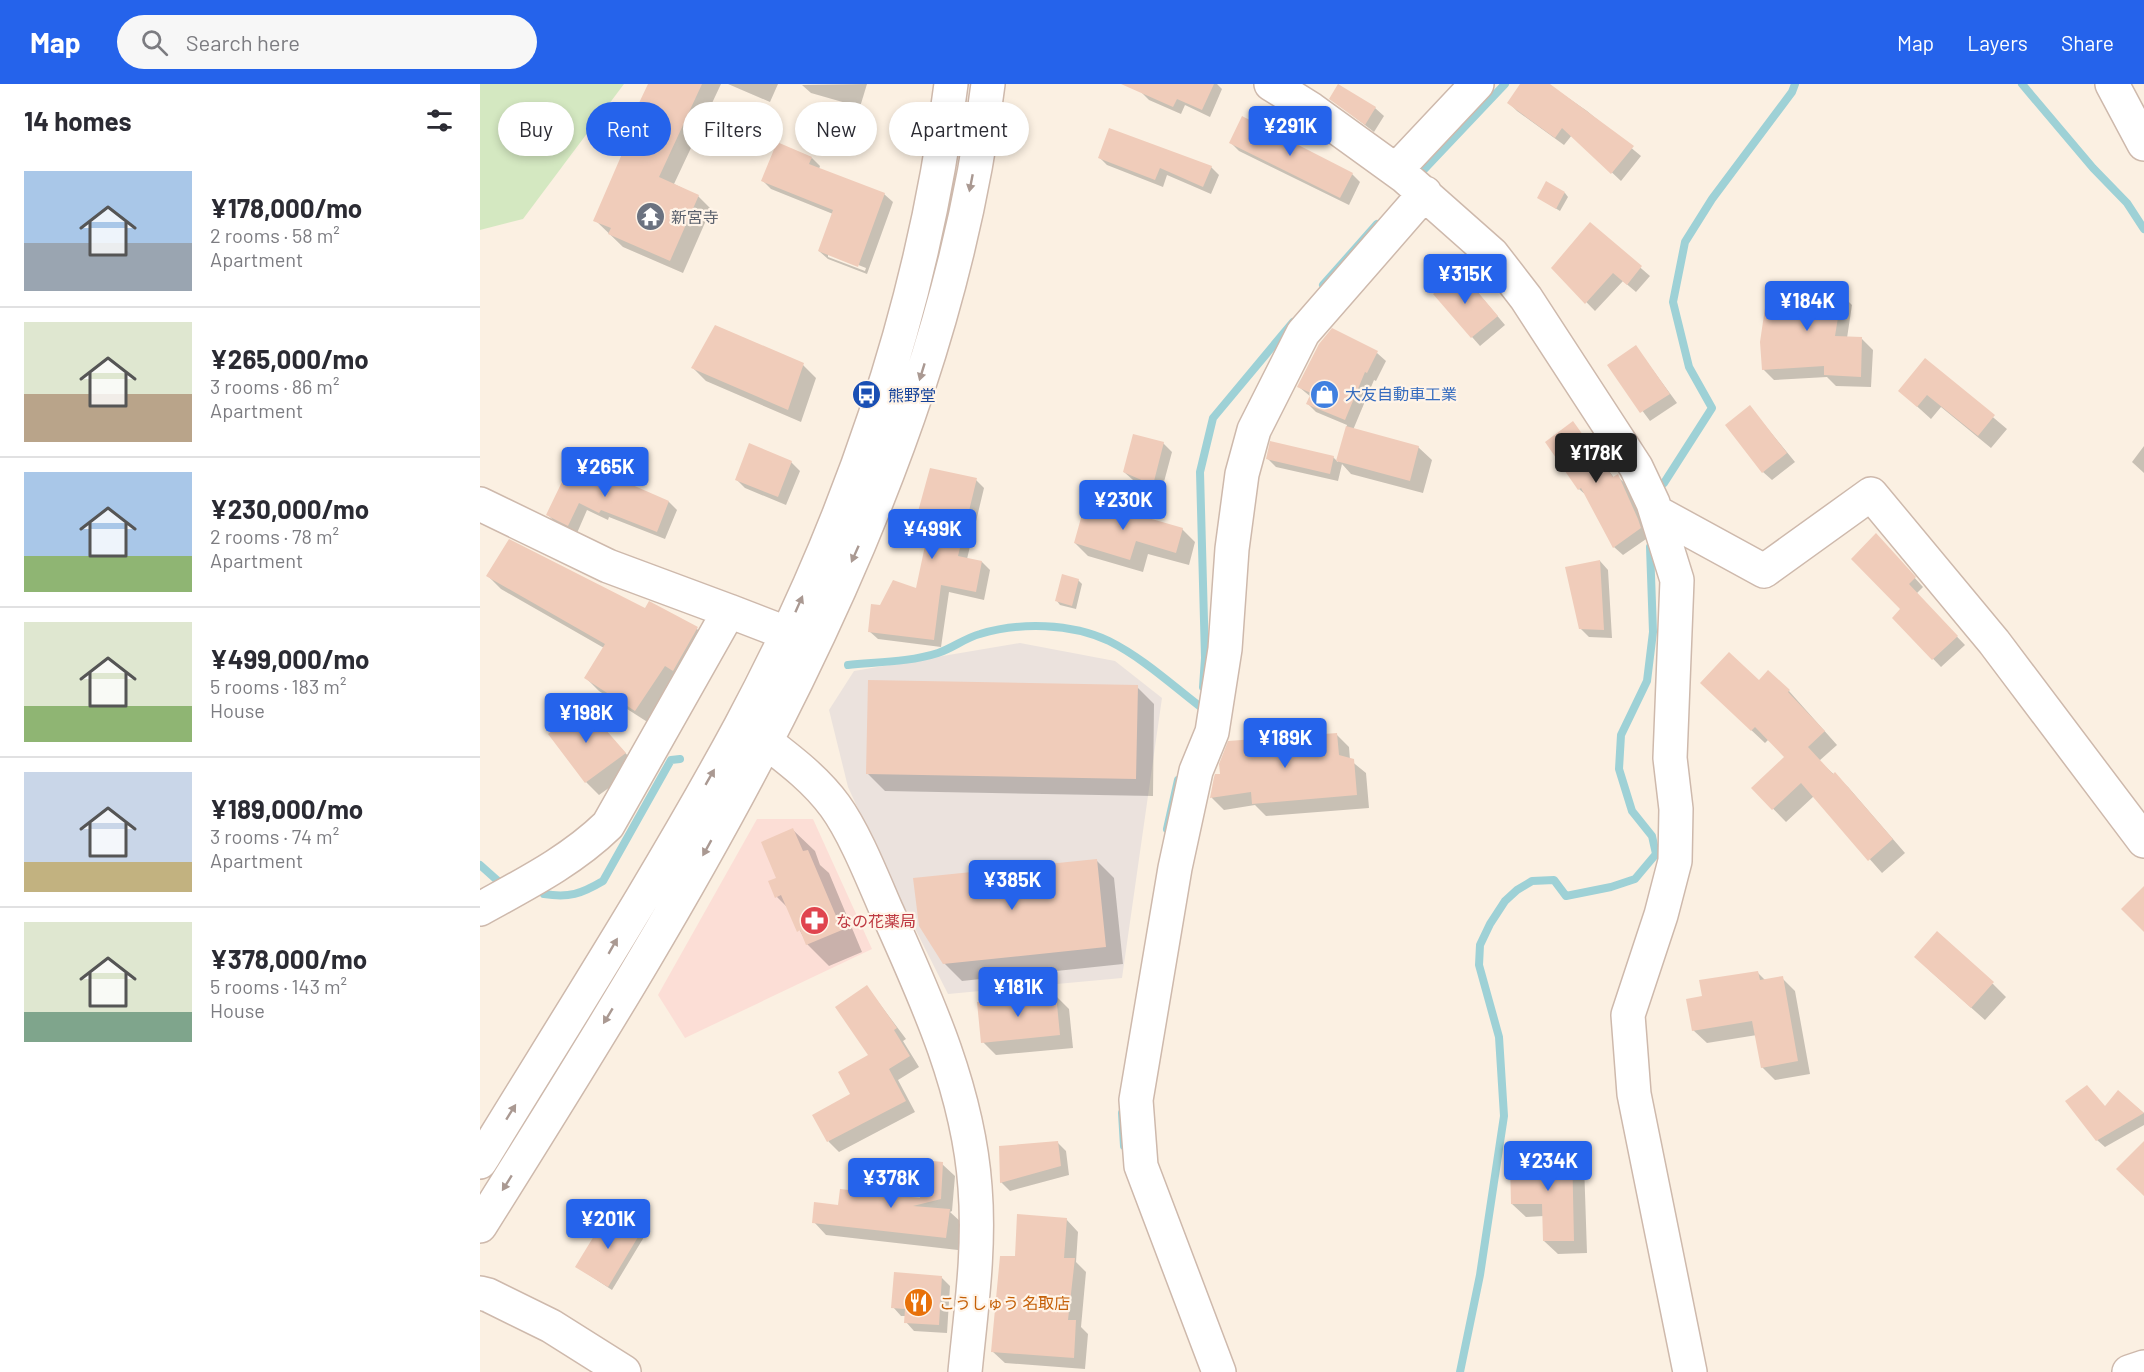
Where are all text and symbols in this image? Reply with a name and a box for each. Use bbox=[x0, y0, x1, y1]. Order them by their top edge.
search box bbox=[117, 15, 537, 69]
text: Map bbox=[30, 25, 81, 59]
icon: search bbox=[138, 26, 171, 59]
text: Search here bbox=[186, 29, 300, 55]
text: Map bbox=[1897, 30, 1934, 55]
text: Layers bbox=[1967, 30, 2028, 55]
text: Share bbox=[2061, 30, 2114, 55]
chip: Buy bbox=[498, 102, 574, 156]
chip: Rent bbox=[586, 102, 671, 156]
chip: Filters bbox=[683, 102, 783, 156]
chip: New bbox=[795, 102, 877, 156]
chip: Apartment bbox=[889, 102, 1029, 156]
icon: filters bbox=[423, 104, 456, 137]
text: 14 homes bbox=[24, 105, 131, 136]
pin: ¥291K bbox=[1248, 106, 1332, 157]
text: ¥291K bbox=[1263, 113, 1317, 137]
one-way arrow bbox=[966, 174, 975, 193]
text: ¥178,000/mo bbox=[210, 192, 362, 223]
icon: home bbox=[72, 195, 144, 267]
temple icon: 新宮寺 bbox=[634, 201, 666, 233]
place label: 新宮寺 bbox=[671, 207, 719, 226]
text: 2 rooms · 58 m² bbox=[210, 223, 340, 247]
text: Apartment bbox=[210, 247, 303, 271]
pin: ¥315K bbox=[1423, 254, 1507, 305]
text: ¥315K bbox=[1438, 261, 1492, 285]
pin: ¥184K bbox=[1765, 281, 1849, 332]
text: ¥184K bbox=[1779, 288, 1835, 312]
text: ¥265,000/mo bbox=[210, 343, 369, 374]
icon: home bbox=[72, 346, 144, 418]
one-way arrow bbox=[917, 363, 926, 381]
text: 3 rooms · 86 m² bbox=[210, 374, 339, 398]
shop icon: 大友自動車工業 bbox=[1308, 378, 1340, 410]
bus stop icon: 熊野堂 bbox=[851, 379, 883, 411]
place label: 大友自動車工業 bbox=[1345, 384, 1457, 403]
place label: 熊野堂 bbox=[888, 385, 936, 404]
text: Apartment bbox=[210, 398, 303, 422]
pin: ¥178K bbox=[1554, 433, 1638, 484]
text: ¥178K bbox=[1569, 440, 1623, 464]
pin: ¥265K bbox=[563, 447, 647, 498]
text: ¥265K bbox=[576, 454, 634, 478]
pin: ¥230K bbox=[1081, 480, 1165, 531]
text: ¥230K bbox=[1093, 487, 1153, 511]
text: ¥230,000/mo bbox=[210, 493, 369, 524]
icon: home bbox=[72, 496, 144, 568]
pin: ¥499K bbox=[890, 509, 974, 560]
text: ¥499K bbox=[902, 516, 962, 540]
text: 2 rooms · 78 m² bbox=[210, 524, 339, 548]
one-way arrow bbox=[850, 546, 859, 563]
text: Apartment bbox=[210, 548, 303, 572]
one-way arrow bbox=[794, 594, 804, 612]
text: ¥499,000/mo bbox=[210, 643, 370, 674]
icon: home bbox=[72, 646, 144, 718]
text: 5 rooms · 183 m² bbox=[210, 674, 346, 698]
pin: ¥198K bbox=[544, 693, 628, 744]
text: House bbox=[210, 698, 265, 722]
text: ¥198K bbox=[559, 700, 613, 724]
pin: ¥189K bbox=[1243, 718, 1327, 769]
text: ¥189K bbox=[1258, 725, 1312, 749]
one-way arrow bbox=[705, 769, 716, 785]
text: ¥189,000/mo bbox=[210, 793, 363, 824]
icon: home bbox=[72, 796, 144, 868]
text: 3 rooms · 74 m² bbox=[210, 824, 339, 848]
one-way arrow bbox=[702, 840, 712, 857]
text: Apartment bbox=[210, 848, 303, 872]
pin: ¥385K bbox=[970, 860, 1054, 911]
text: ¥385K bbox=[983, 867, 1041, 891]
pharmacy icon: なの花薬局 bbox=[799, 905, 831, 937]
place label: なの花薬局 bbox=[836, 911, 916, 930]
one-way arrow bbox=[607, 938, 618, 954]
text: ¥378,000/mo bbox=[210, 943, 367, 974]
icon: home bbox=[72, 946, 144, 1018]
pin: ¥181K bbox=[976, 967, 1060, 1018]
text: 5 rooms · 143 m² bbox=[210, 974, 347, 998]
text: ¥181K bbox=[993, 974, 1044, 998]
text: House bbox=[210, 998, 265, 1022]
one-way arrow bbox=[603, 1008, 613, 1025]
one-way arrow bbox=[505, 1104, 516, 1120]
pin: ¥234K bbox=[1506, 1141, 1590, 1192]
text: ¥234K bbox=[1518, 1148, 1578, 1172]
pin: ¥378K bbox=[849, 1158, 933, 1209]
text: ¥378K bbox=[862, 1165, 920, 1189]
one-way arrow bbox=[502, 1175, 513, 1191]
pin: ¥201K bbox=[566, 1199, 650, 1250]
text: ¥201K bbox=[580, 1206, 636, 1230]
restaurant icon: こうしゅう 名取店 bbox=[902, 1287, 934, 1319]
place label: こうしゅう 名取店 bbox=[939, 1293, 1070, 1312]

